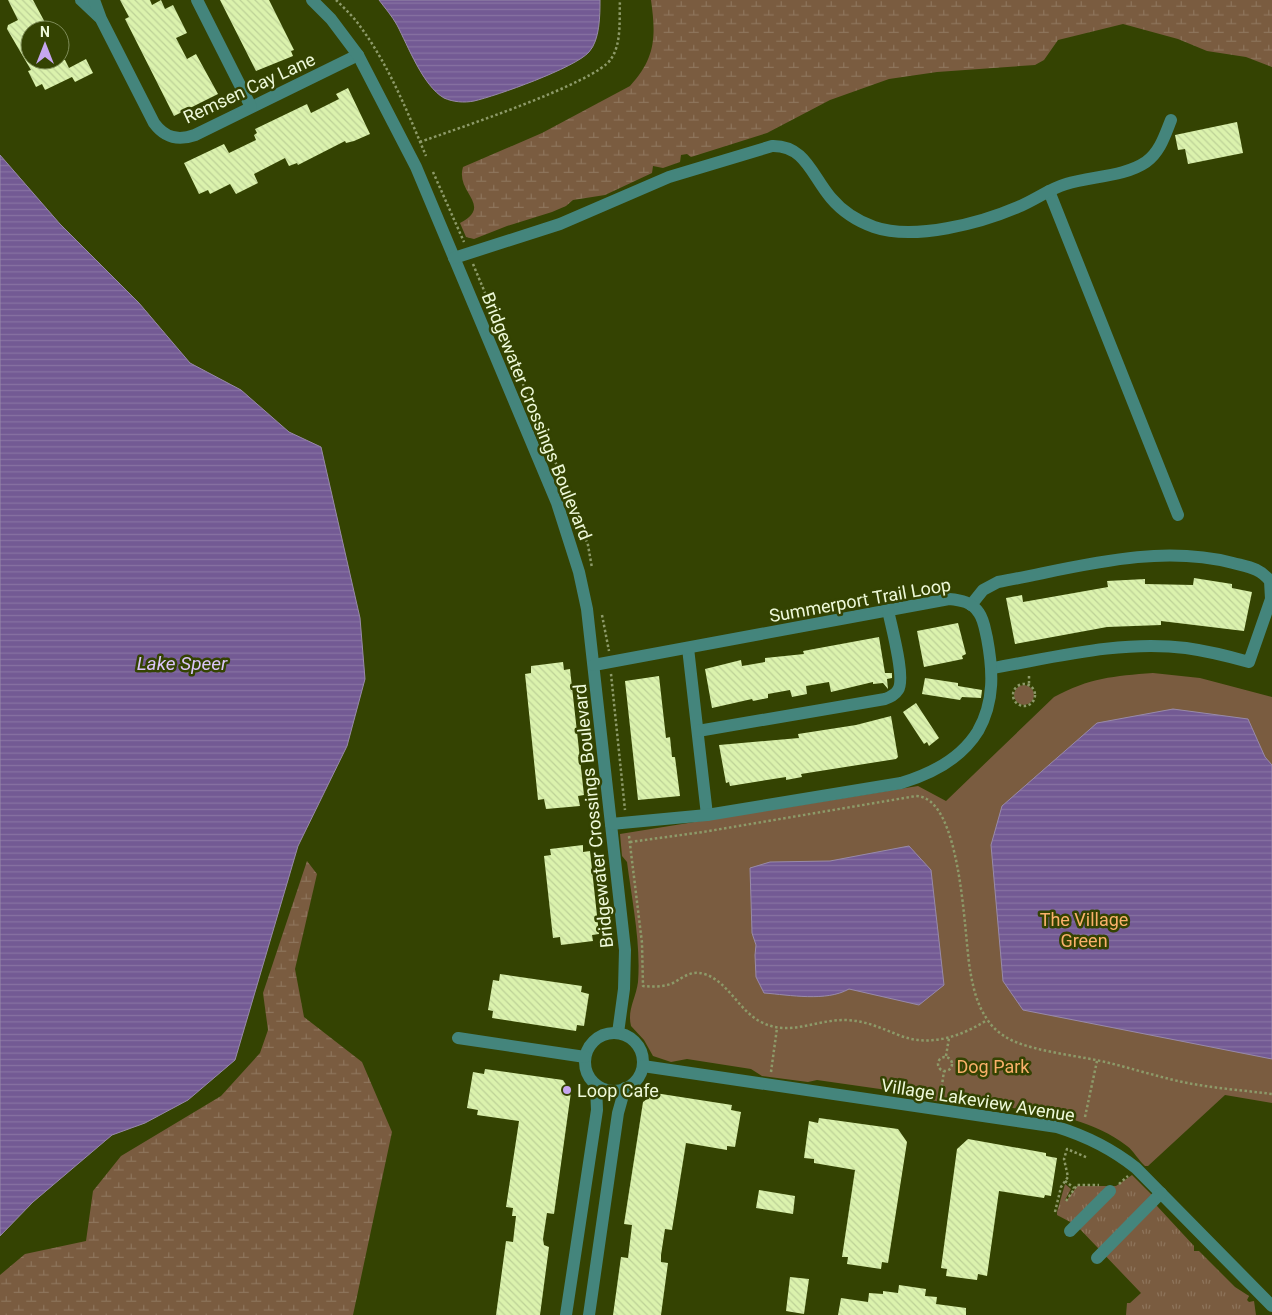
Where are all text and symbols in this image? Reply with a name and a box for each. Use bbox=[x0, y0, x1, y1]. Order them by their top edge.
north arrow bbox=[20, 20, 70, 70]
text: N bbox=[40, 24, 50, 40]
street label: Remsen Cay Lane bbox=[180, 48, 318, 128]
street label: Bridgewater Crossings Boulevard bbox=[478, 289, 596, 543]
street label: Summerport Trail Loop bbox=[768, 574, 952, 626]
water label: Lake Speer bbox=[137, 652, 228, 675]
street label: Bridgewater Crossings Boulevard bbox=[569, 683, 617, 949]
park label: The Village Green bbox=[1040, 909, 1128, 951]
park label: Dog Park bbox=[957, 1056, 1030, 1077]
street label: Village Lakeview Avenue bbox=[880, 1074, 1076, 1126]
place label: Loop Cafe bbox=[577, 1080, 659, 1101]
marker: Loop Cafe bbox=[561, 1084, 573, 1096]

